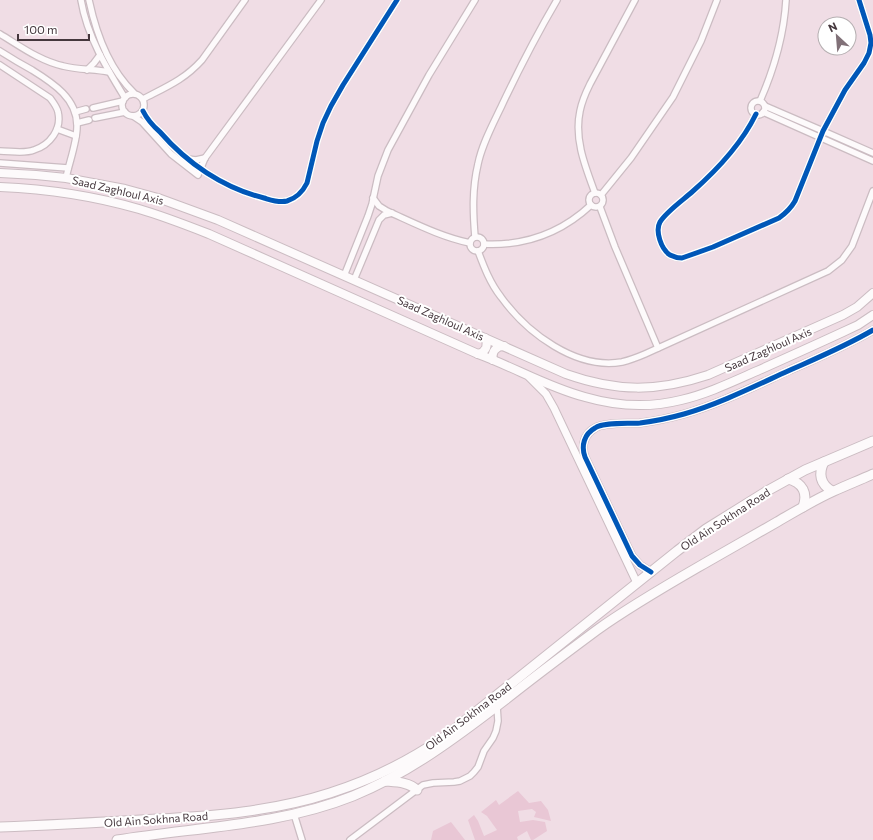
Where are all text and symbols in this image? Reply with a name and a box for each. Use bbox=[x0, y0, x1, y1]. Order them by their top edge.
scale bar bbox=[18, 16, 89, 42]
north arrow bbox=[817, 16, 857, 56]
text: N bbox=[826, 19, 839, 34]
text: 100 m bbox=[24, 22, 58, 36]
street label: Saad Zaghloul Axis bbox=[71, 173, 165, 207]
street label: Saad Zaghloul Axis bbox=[396, 293, 486, 343]
street label: Saad Zaghloul Axis bbox=[723, 324, 813, 374]
street label: Old Ain Sokhna Road bbox=[678, 485, 772, 553]
street label: Old Ain Sokhna Road bbox=[422, 679, 514, 753]
street label: Old Ain Sokhna Road bbox=[104, 809, 208, 829]

